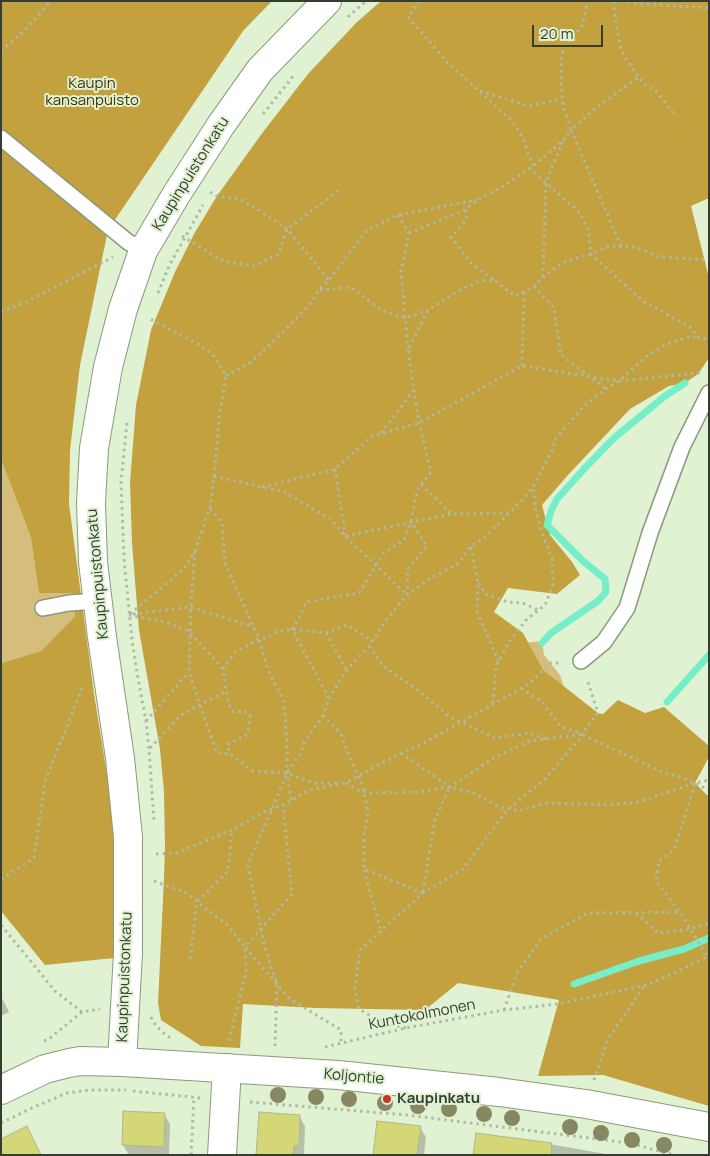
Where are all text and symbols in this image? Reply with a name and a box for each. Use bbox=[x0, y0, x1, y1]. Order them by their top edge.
scale bar bbox=[535, 15, 606, 47]
text: 20 m bbox=[540, 23, 573, 44]
park label: Kaupin kansanpuisto bbox=[45, 75, 139, 110]
street label: Kaupinpuistonkatu bbox=[149, 114, 233, 234]
street label: Kaupinpuistonkatu bbox=[83, 508, 113, 640]
street label: Kaupinpuistonkatu bbox=[114, 911, 136, 1043]
street label: Kuntokolmonen bbox=[367, 996, 477, 1034]
street label: Koljontie bbox=[323, 1065, 385, 1089]
place label: Kaupinkatu bbox=[397, 1090, 480, 1108]
marker: Kaupinkatu bbox=[381, 1093, 393, 1105]

